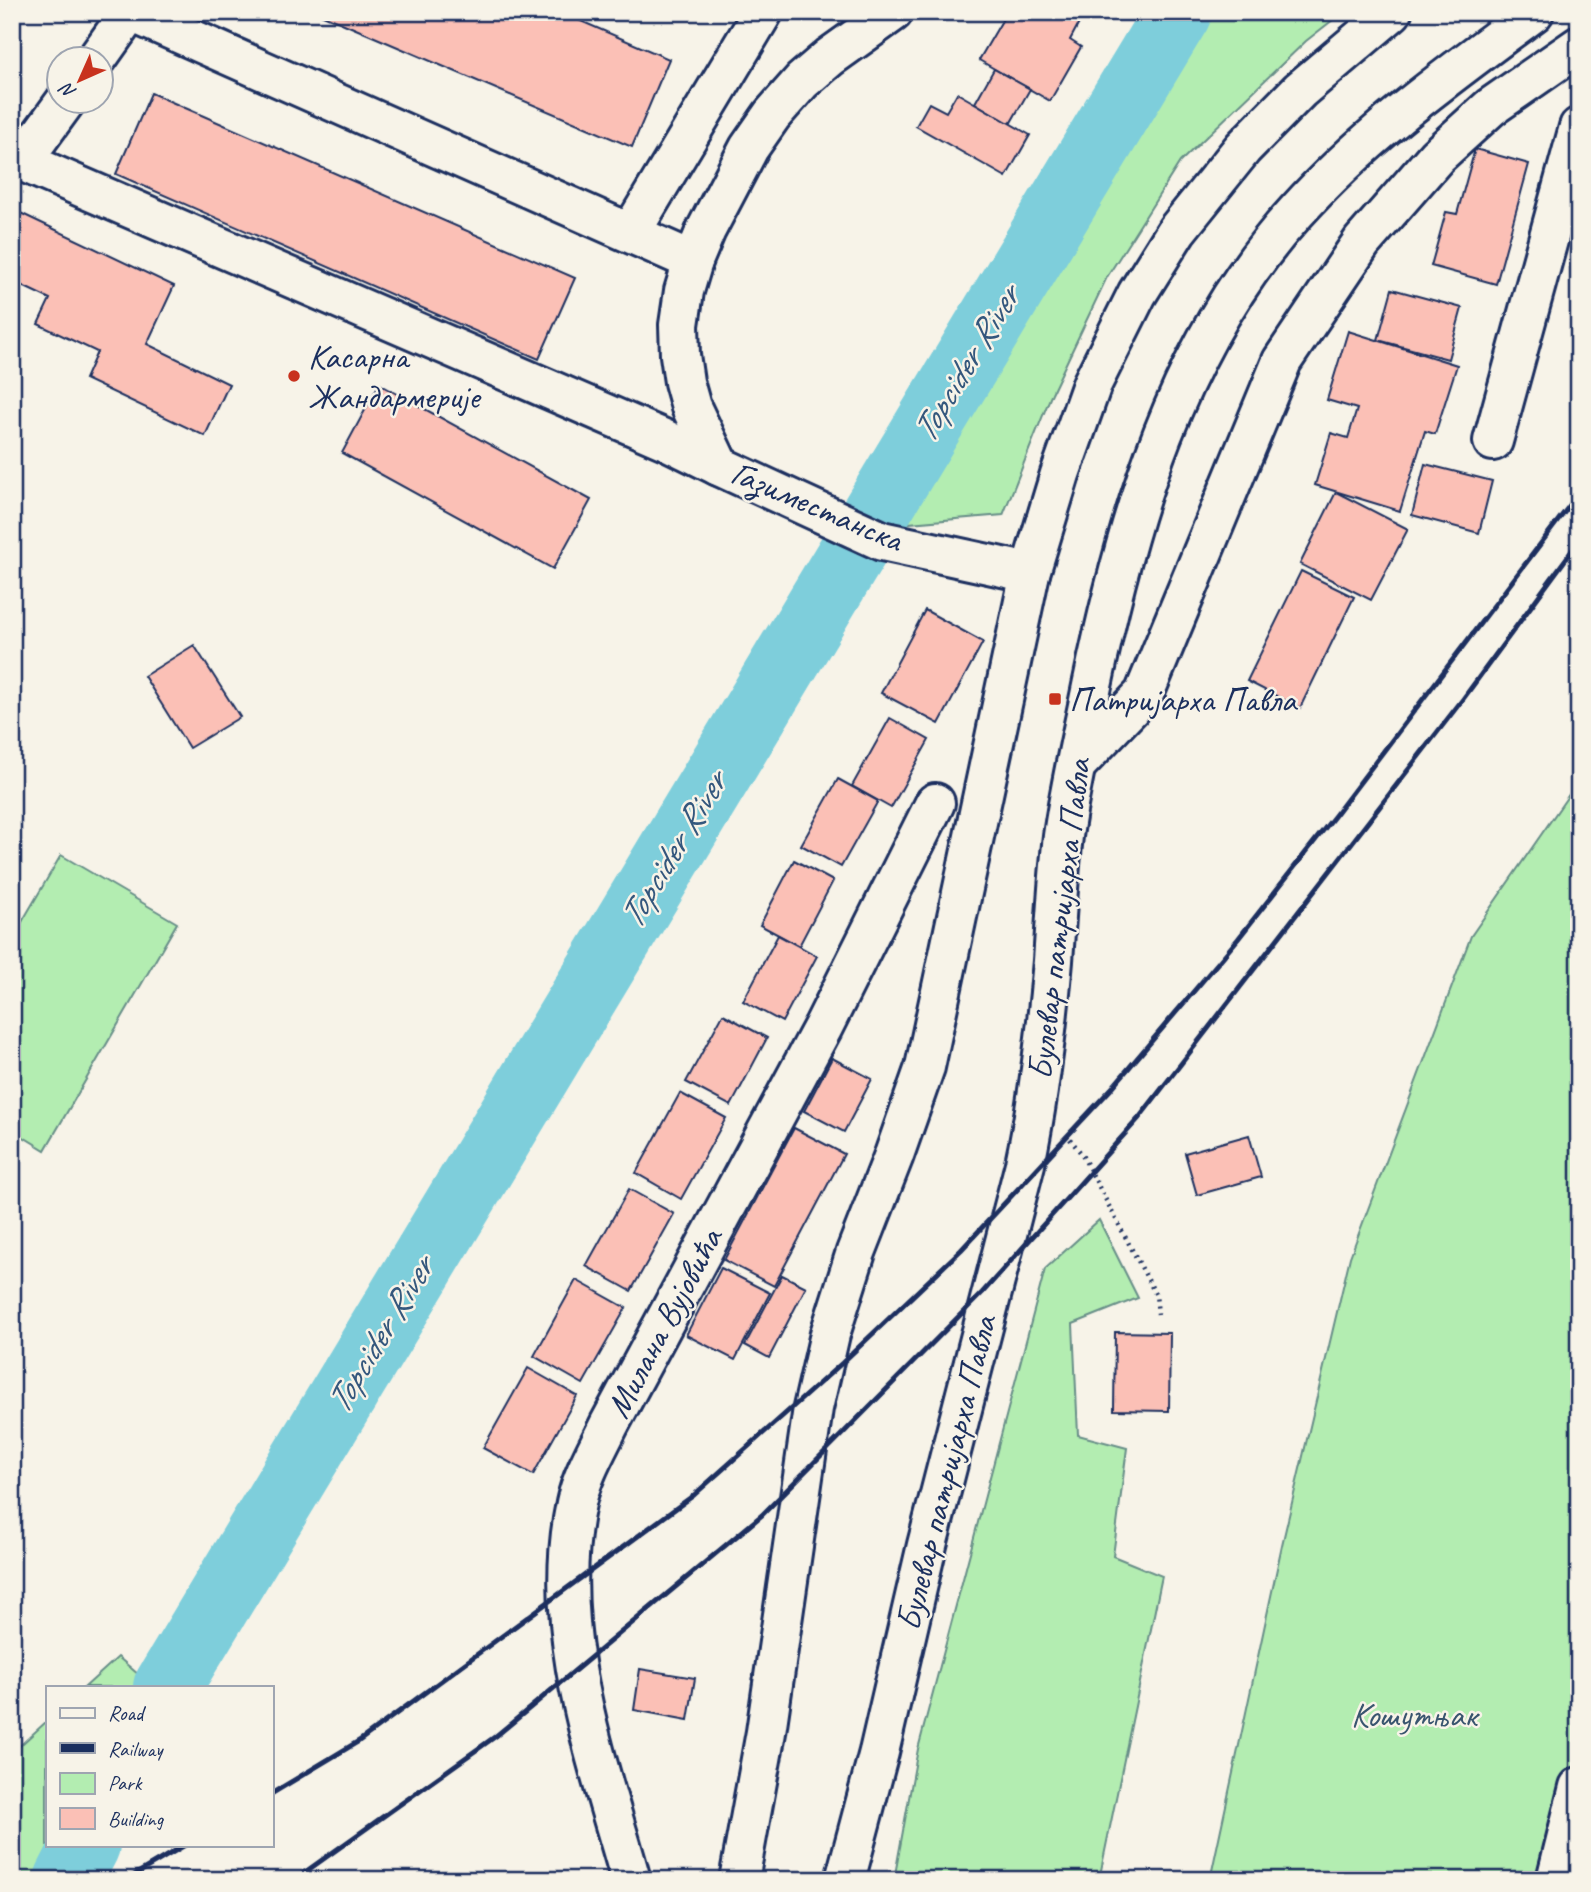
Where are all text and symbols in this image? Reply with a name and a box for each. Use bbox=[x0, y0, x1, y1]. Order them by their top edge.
north arrow bbox=[46, 46, 116, 116]
text: N bbox=[54, 76, 81, 104]
water label: Topcider River bbox=[900, 273, 1033, 451]
place label: Касарна Жандармерије bbox=[308, 334, 482, 419]
marker: Касарна Жандармерије bbox=[286, 368, 302, 384]
street label: Газиместанска bbox=[725, 450, 911, 563]
place label: Патријарха Павла bbox=[1069, 677, 1299, 722]
marker: Патријарха Павла bbox=[1047, 691, 1063, 707]
street label: Булевар патријарха Павла bbox=[1017, 754, 1101, 1082]
water label: Topcider River bbox=[607, 759, 740, 937]
street label: Милана Вујовића bbox=[595, 1218, 734, 1425]
water label: Topcider River bbox=[314, 1244, 447, 1422]
street label: Булевар патријарха Павла bbox=[885, 1308, 1007, 1635]
legend bbox=[46, 1686, 273, 1846]
park label: Кошутњак bbox=[1351, 1692, 1480, 1737]
text: Road bbox=[108, 1700, 147, 1726]
text: Railway bbox=[108, 1736, 164, 1762]
text: Park bbox=[108, 1770, 143, 1796]
text: Building bbox=[108, 1806, 165, 1832]

